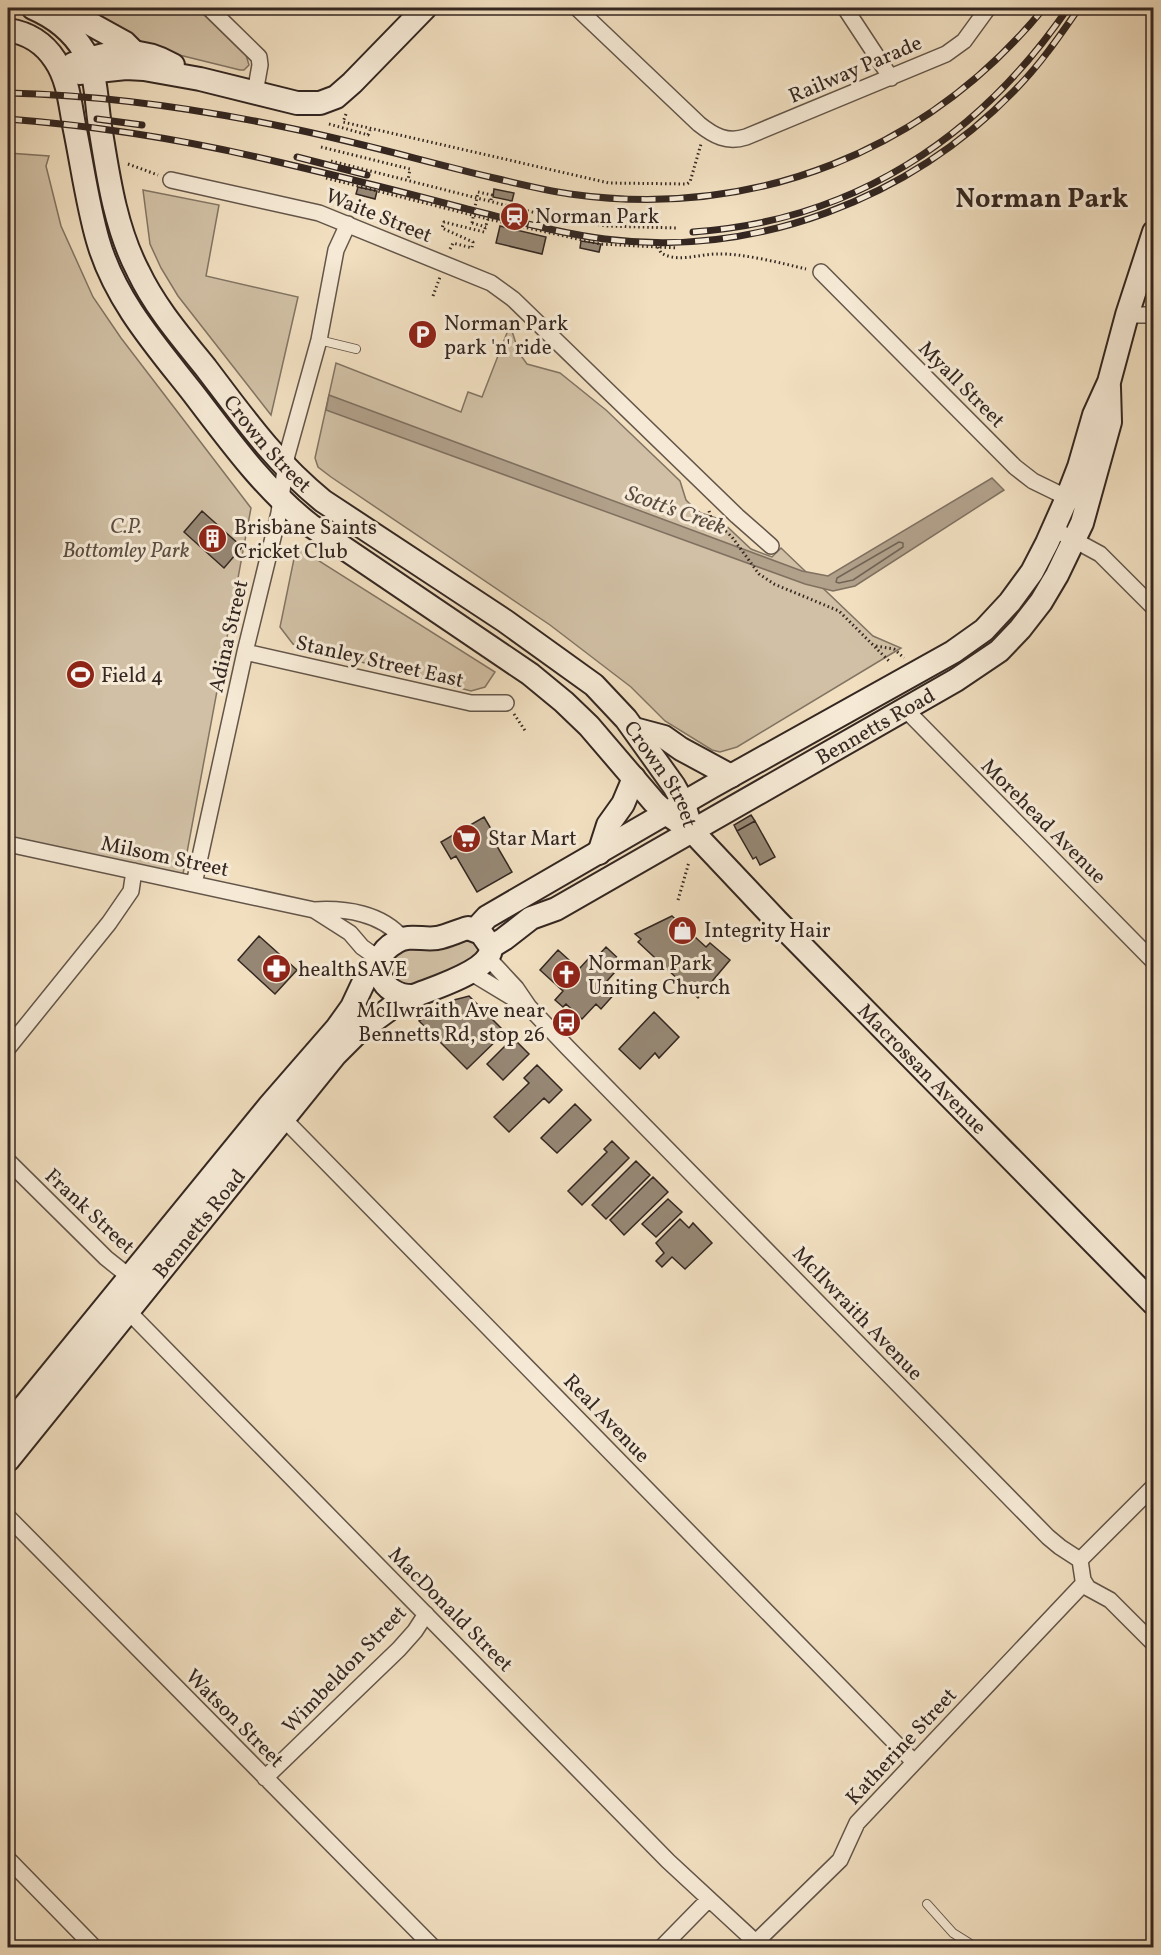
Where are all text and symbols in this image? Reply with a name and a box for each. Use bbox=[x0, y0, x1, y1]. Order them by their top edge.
street label: Railway Parade bbox=[784, 29, 927, 112]
district label: Norman Park bbox=[956, 181, 1128, 219]
street label: Waite Street bbox=[321, 182, 436, 251]
station icon: Norman Park bbox=[498, 200, 530, 232]
place label: Norman Park bbox=[535, 203, 660, 232]
place label: Norman Park park 'n' ride bbox=[444, 310, 569, 363]
parking icon: Norman Park park 'n' ride bbox=[407, 319, 439, 351]
street label: Myall Street bbox=[911, 335, 1011, 435]
street label: Crown Street bbox=[216, 390, 317, 500]
water label: Scott's Creek bbox=[621, 479, 730, 544]
park label: C.P. Bottomley Park bbox=[62, 513, 190, 566]
place label: Brisbane Saints Cricket Club bbox=[234, 514, 377, 567]
building icon: Brisbane Saints Cricket Club bbox=[197, 523, 229, 555]
street label: Adina Street bbox=[202, 577, 256, 696]
street label: Stanley Street East bbox=[293, 629, 467, 696]
sports icon: Field 4 bbox=[64, 659, 96, 691]
place label: Field 4 bbox=[101, 662, 163, 691]
street label: Bennetts Road bbox=[811, 682, 941, 773]
street label: Crown Street bbox=[616, 715, 703, 831]
street label: Morehead Avenue bbox=[974, 753, 1112, 891]
supermarket icon: Star Mart bbox=[451, 822, 483, 854]
place label: Star Mart bbox=[488, 825, 577, 854]
street label: Milsom Street bbox=[98, 830, 231, 885]
shop icon: Integrity Hair bbox=[667, 914, 699, 946]
place label: Integrity Hair bbox=[704, 917, 831, 946]
place label: Norman Park Uniting Church bbox=[588, 950, 730, 1003]
pharmacy icon: healthSAVE bbox=[261, 953, 293, 985]
place label: healthSAVE bbox=[298, 956, 407, 985]
church icon: Norman Park Uniting Church bbox=[551, 959, 583, 991]
place label: McIlwraith Ave near Bennetts Rd, stop 26 bbox=[357, 997, 545, 1050]
street label: Macrossan Avenue bbox=[850, 998, 993, 1142]
bus stop icon: McIlwraith Ave near Bennetts Rd, stop 26 bbox=[550, 1006, 582, 1038]
street label: Frank Street bbox=[38, 1163, 140, 1261]
street label: Bennetts Road bbox=[147, 1163, 253, 1285]
street label: McIlwraith Avenue bbox=[785, 1240, 929, 1388]
street label: Real Avenue bbox=[556, 1368, 656, 1470]
street label: MacDonald Street bbox=[381, 1541, 519, 1679]
street label: Wimbeldon Street bbox=[276, 1600, 414, 1740]
street label: Watson Street bbox=[178, 1663, 290, 1775]
street label: Katherine Street bbox=[840, 1682, 964, 1812]

